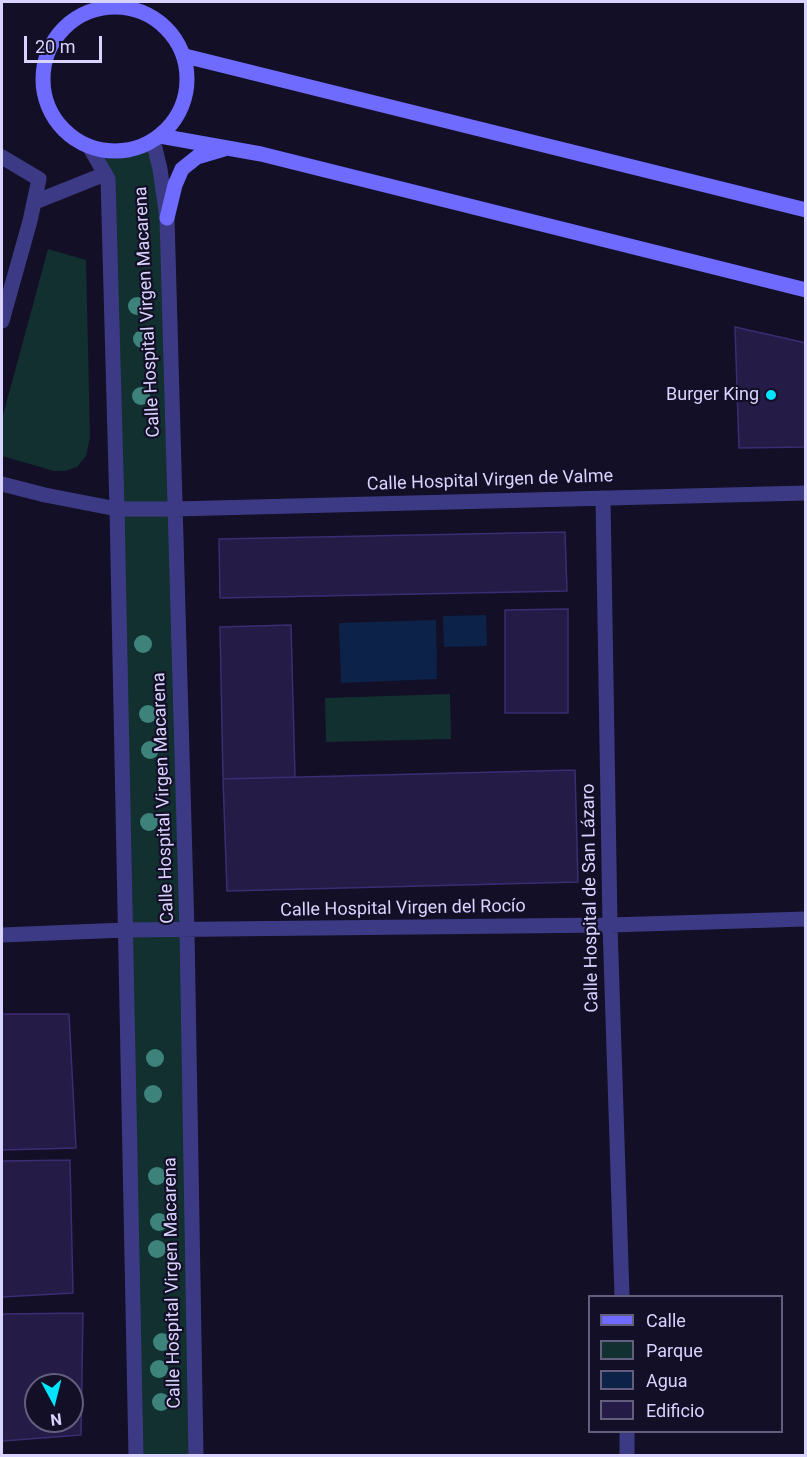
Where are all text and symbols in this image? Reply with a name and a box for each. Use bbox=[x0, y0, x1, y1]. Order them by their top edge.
scale bar bbox=[27, 24, 105, 62]
text: 20 m bbox=[35, 36, 75, 57]
street label: Calle Hospital Virgen Macarena bbox=[131, 186, 165, 438]
place label: Burger King bbox=[666, 384, 759, 406]
marker: Burger King bbox=[764, 388, 778, 402]
street label: Calle Hospital Virgen de Valme bbox=[367, 466, 613, 496]
street label: Calle Hospital Virgen Macarena bbox=[149, 672, 179, 924]
street label: Calle Hospital de San Lázaro bbox=[578, 783, 604, 1013]
street label: Calle Hospital Virgen del Rocío bbox=[280, 896, 526, 922]
street label: Calle Hospital Virgen Macarena bbox=[160, 1157, 186, 1409]
legend bbox=[588, 1295, 783, 1433]
text: Calle bbox=[646, 1310, 686, 1331]
text: Parque bbox=[646, 1340, 703, 1361]
text: Agua bbox=[646, 1370, 688, 1391]
north arrow bbox=[24, 1373, 84, 1433]
text: Edificio bbox=[646, 1400, 705, 1421]
text: N bbox=[49, 1409, 63, 1429]

